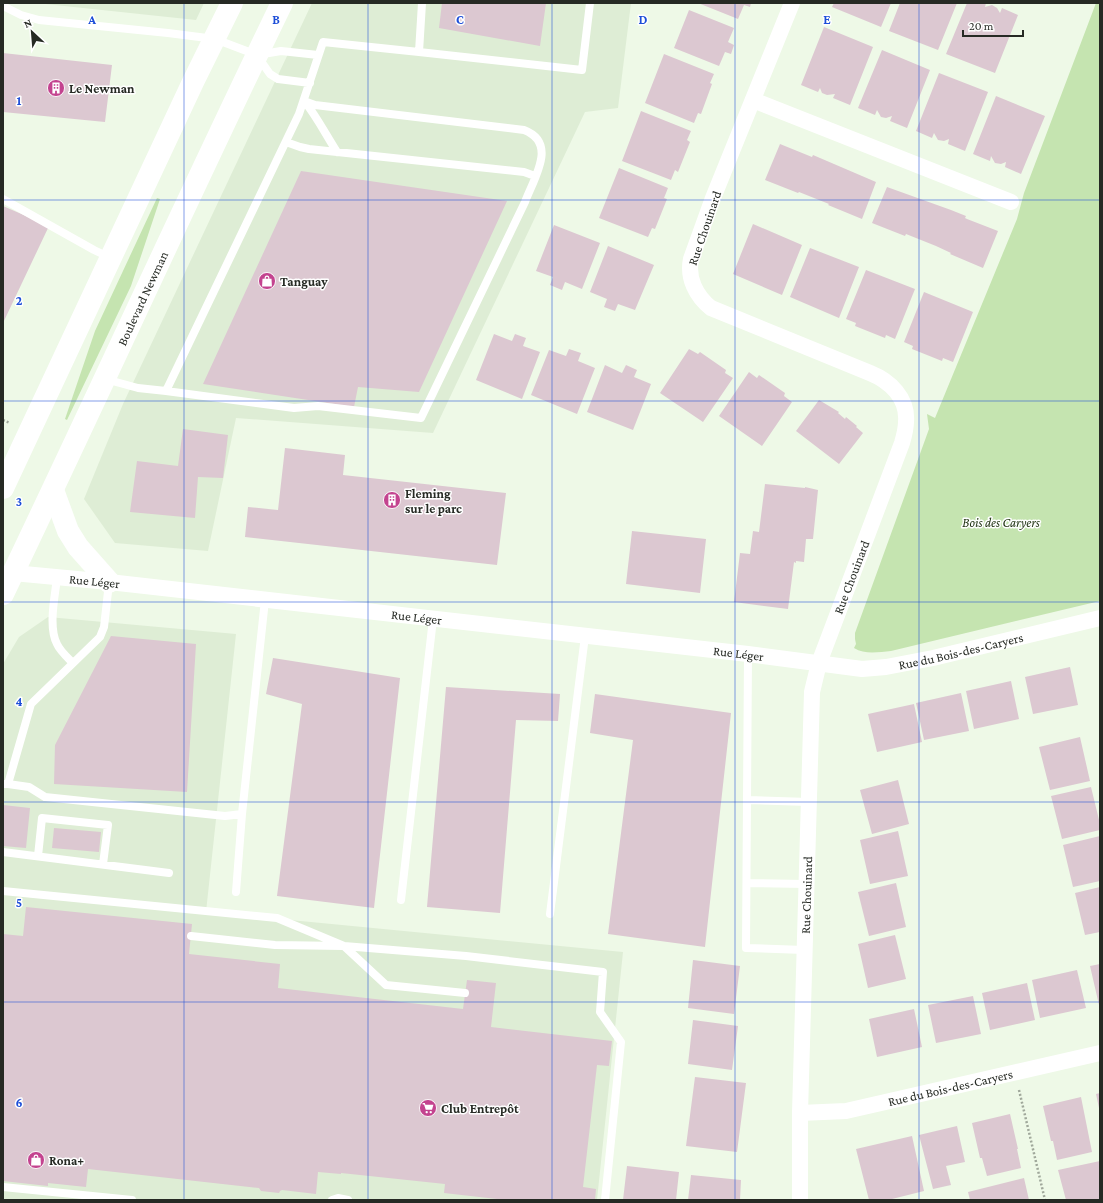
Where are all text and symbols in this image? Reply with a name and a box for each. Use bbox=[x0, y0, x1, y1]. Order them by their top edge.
north arrow bbox=[12, 12, 52, 52]
text: A bbox=[87, 12, 96, 27]
text: B bbox=[272, 12, 280, 27]
text: C bbox=[456, 12, 464, 27]
text: D bbox=[639, 12, 648, 27]
text: E bbox=[823, 12, 831, 27]
scale bar bbox=[963, 12, 1023, 38]
text: N bbox=[22, 16, 34, 30]
text: 20 m bbox=[969, 19, 994, 33]
building icon: Le Newman bbox=[46, 78, 66, 98]
place label: Le Newman bbox=[69, 81, 135, 96]
text: 1 bbox=[17, 93, 22, 108]
street label: Rue Chouinard bbox=[685, 189, 724, 267]
street label: Boulevard Newman bbox=[114, 249, 171, 348]
shop icon: Tanguay bbox=[257, 271, 277, 291]
place label: Tanguay bbox=[280, 274, 328, 289]
text: 2 bbox=[16, 293, 23, 308]
place label: Fleming sur le parc bbox=[405, 486, 462, 516]
building icon: Fleming sur le parc bbox=[382, 490, 402, 510]
text: 3 bbox=[16, 494, 22, 509]
park label: Bois des Caryers bbox=[962, 515, 1040, 530]
street label: Rue Chouinard bbox=[831, 538, 872, 616]
street label: Rue Léger bbox=[69, 571, 121, 591]
street label: Rue Léger bbox=[390, 607, 443, 628]
street label: Rue du Bois-des-Caryers bbox=[897, 630, 1025, 672]
street label: Rue Léger bbox=[712, 643, 765, 664]
text: 4 bbox=[15, 694, 23, 709]
street label: Rue Chouinard bbox=[798, 856, 815, 934]
text: 5 bbox=[16, 895, 22, 910]
street label: Rue du Bois-des-Caryers bbox=[887, 1066, 1014, 1109]
text: 6 bbox=[15, 1095, 23, 1110]
supermarket icon: Club Entrepôt bbox=[418, 1098, 438, 1118]
place label: Club Entrepôt bbox=[441, 1101, 519, 1116]
shop icon: Rona+ bbox=[26, 1150, 46, 1170]
place label: Rona+ bbox=[49, 1153, 84, 1168]

